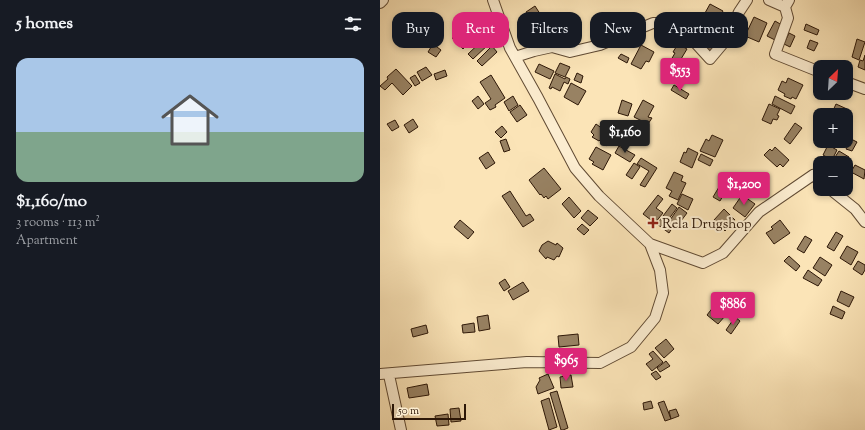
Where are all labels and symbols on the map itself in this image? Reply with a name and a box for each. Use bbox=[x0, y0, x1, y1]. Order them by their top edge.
pin: $553 bbox=[656, 58, 704, 92]
north arrow bbox=[813, 60, 853, 100]
pin: $1,160 bbox=[592, 120, 658, 154]
pin: $1,200 bbox=[711, 172, 777, 206]
place label: Rela Drugshop bbox=[662, 215, 752, 235]
marker: Rela Drugshop bbox=[647, 217, 659, 229]
pin: $886 bbox=[709, 292, 757, 326]
pin: $965 bbox=[542, 348, 590, 382]
scale bar bbox=[392, 402, 466, 421]

